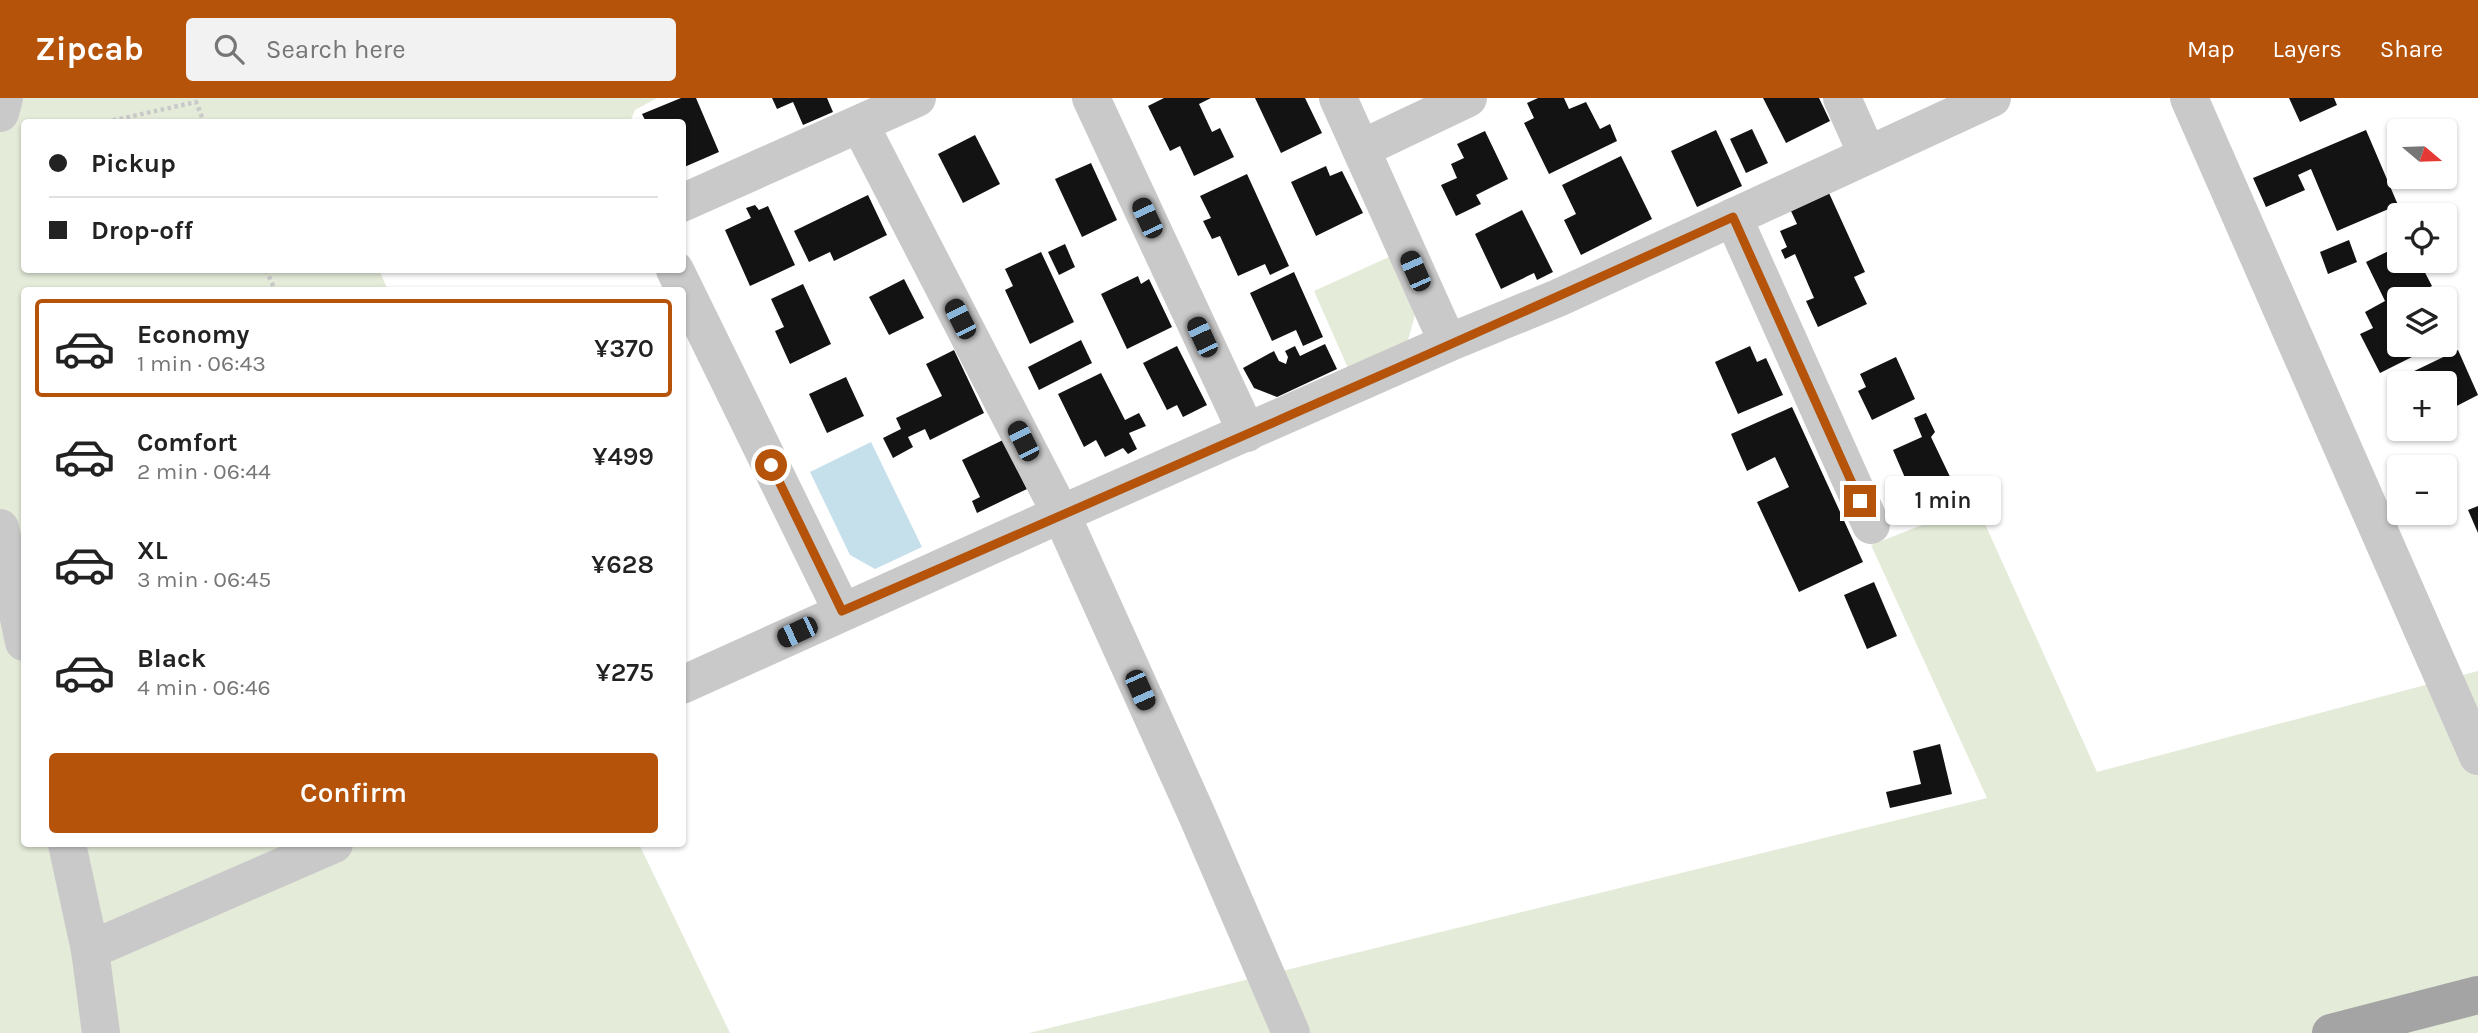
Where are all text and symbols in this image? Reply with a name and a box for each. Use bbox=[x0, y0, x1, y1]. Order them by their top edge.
search box bbox=[186, 18, 676, 81]
text: Zipcab bbox=[35, 30, 144, 68]
icon: search bbox=[210, 30, 248, 68]
text: Search here bbox=[266, 34, 406, 65]
text: Map bbox=[2187, 35, 2235, 63]
text: Layers bbox=[2273, 35, 2342, 63]
text: Share bbox=[2380, 35, 2443, 63]
north arrow bbox=[2387, 119, 2457, 189]
map controls bbox=[2387, 119, 2457, 525]
text: Pickup bbox=[91, 148, 176, 179]
car bbox=[1129, 195, 1166, 241]
button: locate bbox=[2387, 203, 2457, 273]
text: Drop-off bbox=[91, 215, 193, 246]
car bbox=[1397, 248, 1434, 294]
button: layers bbox=[2387, 287, 2457, 357]
car bbox=[942, 296, 979, 342]
car bbox=[1184, 314, 1221, 360]
icon: car bbox=[53, 317, 116, 380]
text: Economy bbox=[137, 319, 249, 350]
text: ¥370 bbox=[594, 333, 654, 364]
text: 1 min · 06:43 bbox=[137, 350, 266, 377]
button: + bbox=[2387, 371, 2457, 441]
car bbox=[1005, 418, 1042, 464]
icon: car bbox=[53, 425, 116, 488]
text: Comfort bbox=[137, 427, 238, 458]
text: ¥499 bbox=[593, 441, 654, 472]
route start bbox=[755, 449, 787, 481]
button: − bbox=[2387, 455, 2457, 525]
text: 2 min · 06:44 bbox=[137, 458, 271, 485]
callout: 1 min bbox=[1884, 476, 2000, 526]
route end bbox=[1844, 485, 1876, 517]
text: 1 min bbox=[1914, 487, 1972, 514]
icon: car bbox=[53, 533, 116, 596]
text: XL bbox=[137, 535, 168, 566]
text: ¥628 bbox=[591, 549, 654, 580]
text: 3 min · 06:45 bbox=[137, 566, 271, 593]
car bbox=[774, 614, 821, 650]
icon: car bbox=[53, 641, 116, 704]
text: Black bbox=[137, 643, 206, 674]
text: ¥275 bbox=[596, 657, 654, 688]
car bbox=[1122, 667, 1159, 713]
text: 4 min · 06:46 bbox=[137, 674, 271, 701]
button: Confirm bbox=[49, 753, 658, 833]

